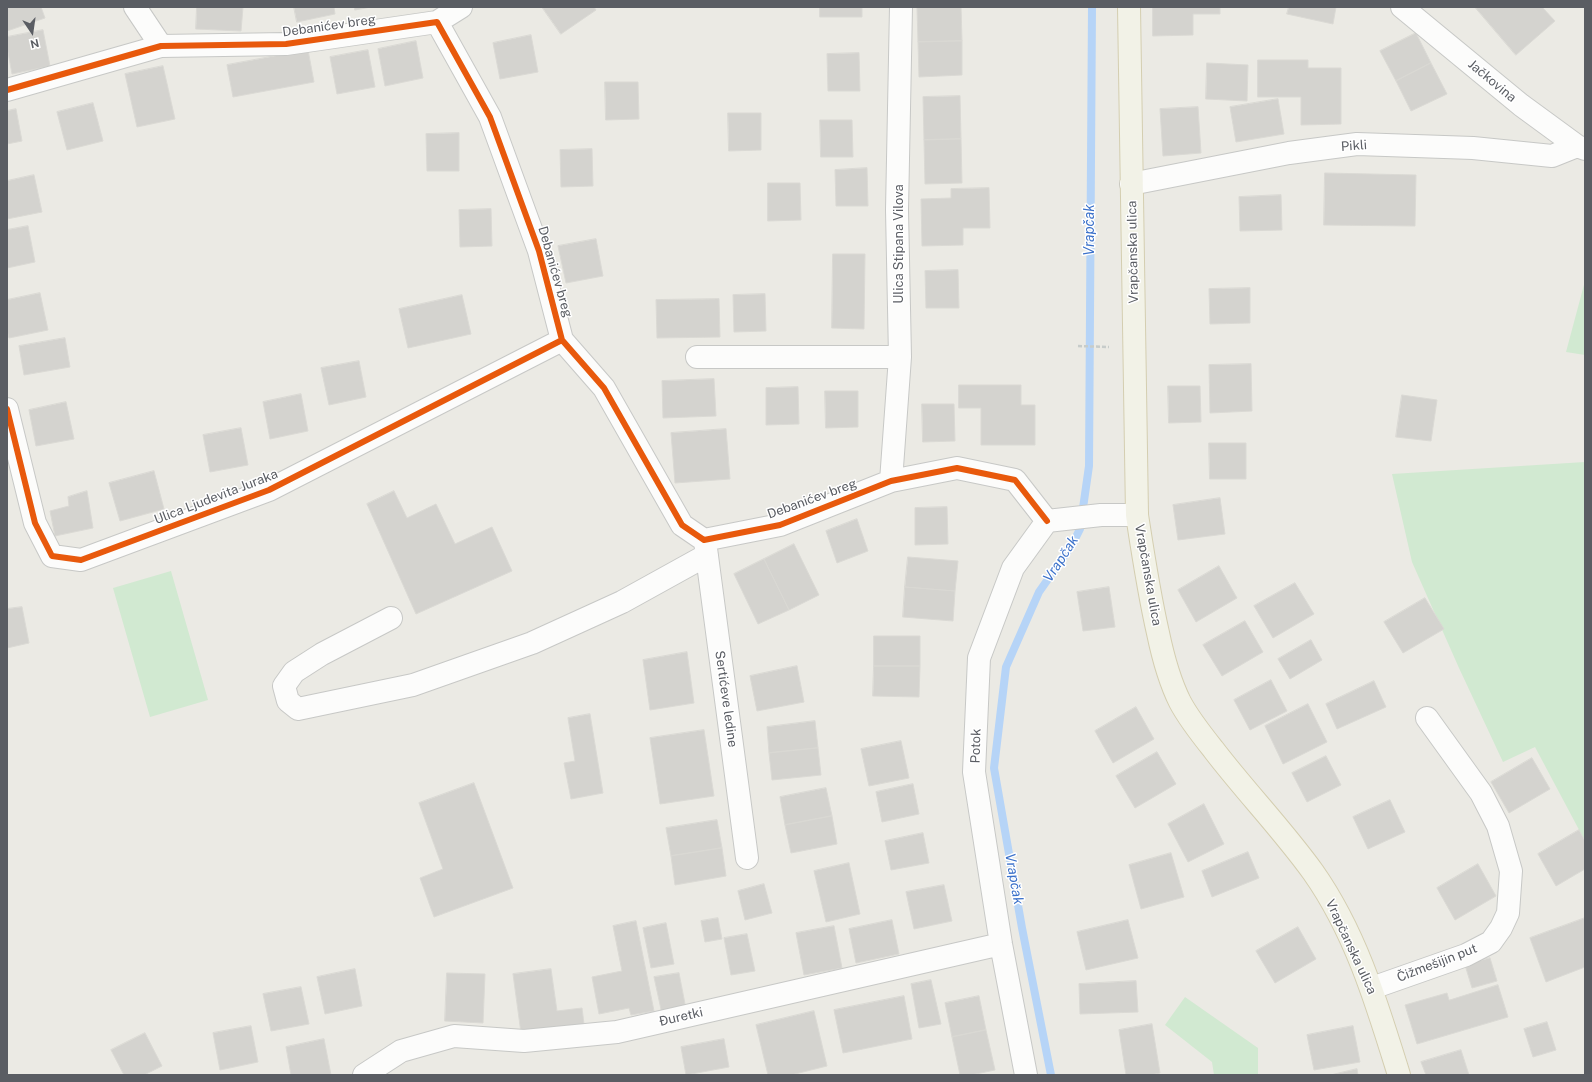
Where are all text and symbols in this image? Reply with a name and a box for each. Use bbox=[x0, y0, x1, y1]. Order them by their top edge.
north arrow bbox=[12, 12, 52, 52]
street label: Debanićev breg bbox=[281, 12, 377, 40]
text: N bbox=[29, 37, 40, 51]
street label: Jačkovina bbox=[1465, 56, 1519, 106]
street label: Pikli bbox=[1341, 137, 1367, 155]
street label: Ulica Stipana Vilova bbox=[891, 184, 907, 304]
street label: Vrapčanska ulica bbox=[1124, 200, 1142, 304]
water label: Vrapčak bbox=[1082, 204, 1098, 256]
street label: Debanićev breg bbox=[535, 225, 575, 319]
street label: Ulica Ljudevita Juraka bbox=[152, 466, 280, 528]
street label: Debanićev breg bbox=[765, 476, 859, 522]
street label: Vrapčanska ulica bbox=[1131, 523, 1165, 627]
water label: Vrapčak bbox=[1040, 533, 1082, 585]
street label: Sertićeve ledine bbox=[711, 650, 741, 748]
street label: Potok bbox=[968, 728, 984, 764]
water label: Vrapčak bbox=[1001, 852, 1027, 906]
street label: Vrapčanska ulica bbox=[1322, 897, 1380, 997]
street label: Čižmešijin put bbox=[1395, 941, 1479, 985]
street label: Đuretki bbox=[658, 1004, 704, 1030]

